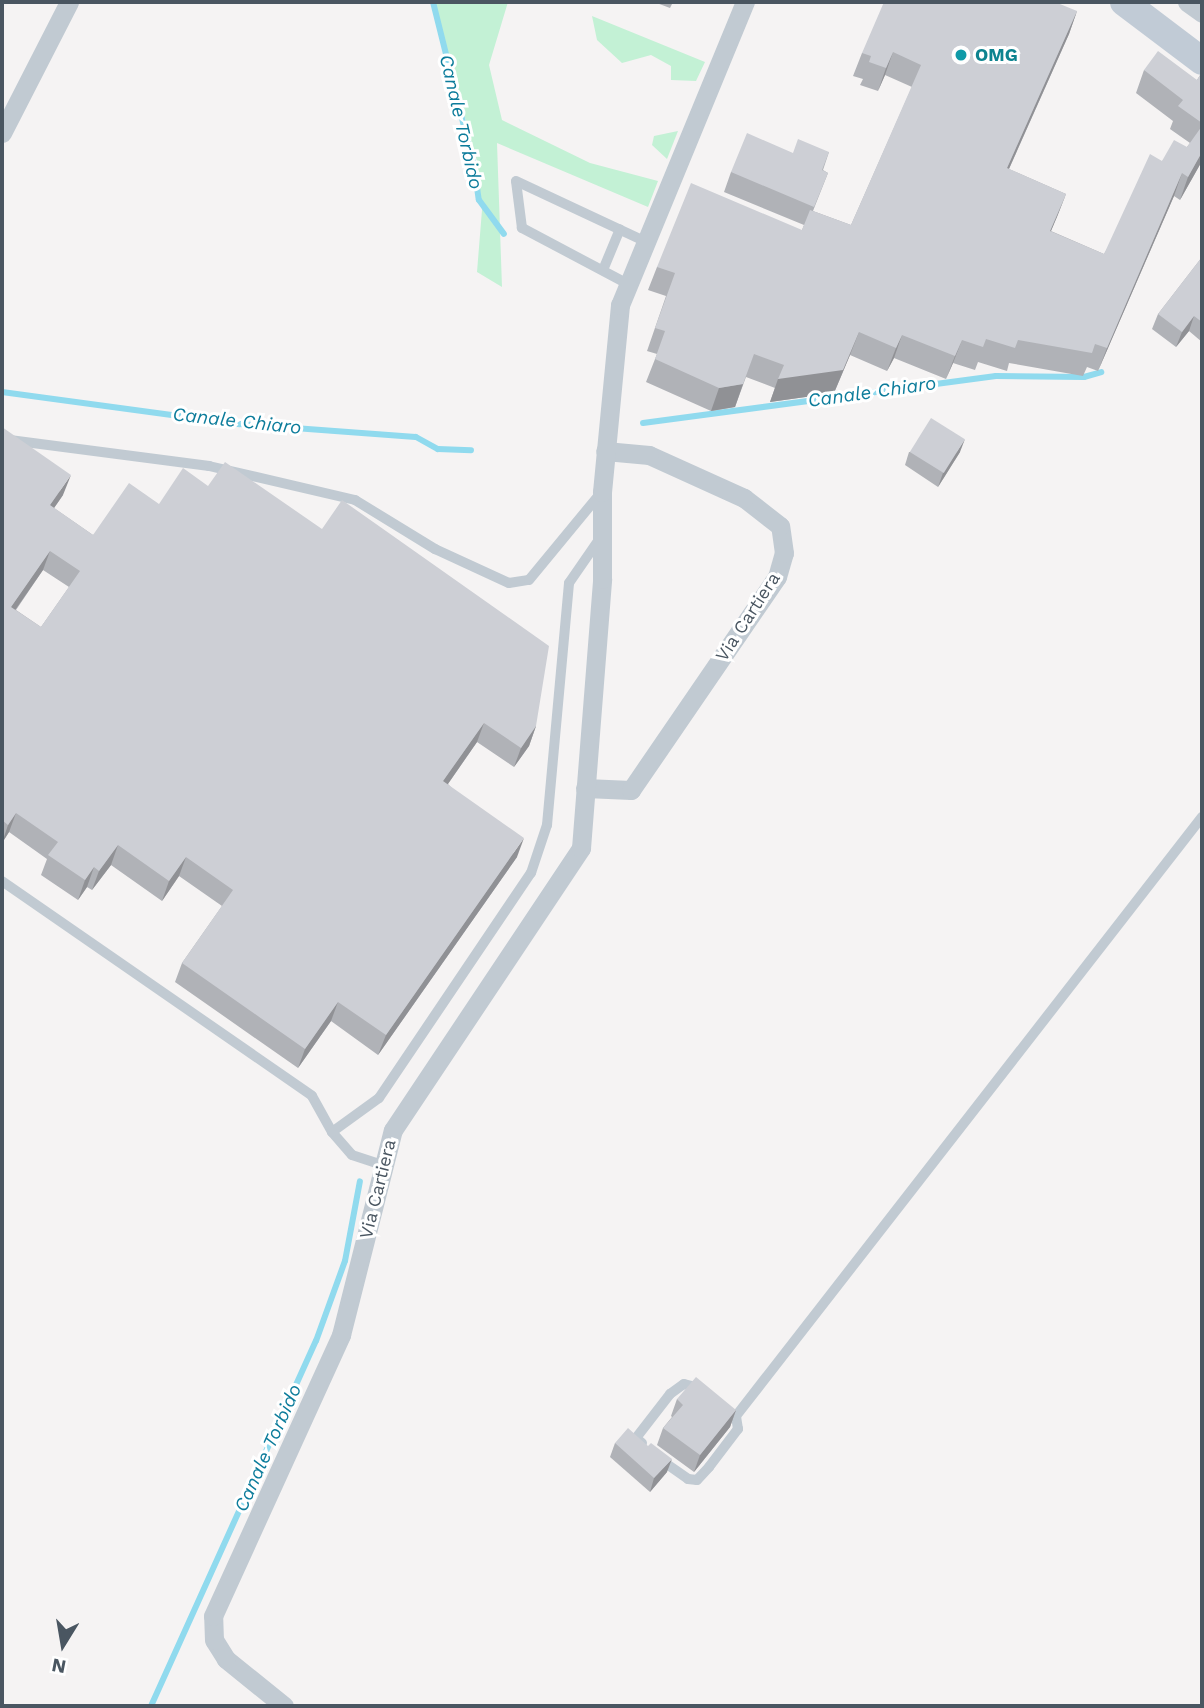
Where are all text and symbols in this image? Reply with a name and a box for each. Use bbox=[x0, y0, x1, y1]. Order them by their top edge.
place label: OMG bbox=[975, 44, 1018, 66]
marker: OMG bbox=[953, 47, 969, 63]
water label: Canale Torbido bbox=[434, 52, 488, 192]
water label: Canale Chiaro bbox=[806, 372, 938, 412]
water label: Canale Chiaro bbox=[171, 403, 303, 439]
street label: Via Cartiera bbox=[711, 568, 785, 666]
street label: Via Cartiera bbox=[355, 1137, 401, 1241]
water label: Canale Torbido bbox=[230, 1380, 306, 1516]
north arrow bbox=[28, 1610, 98, 1680]
text: N bbox=[50, 1653, 68, 1679]

